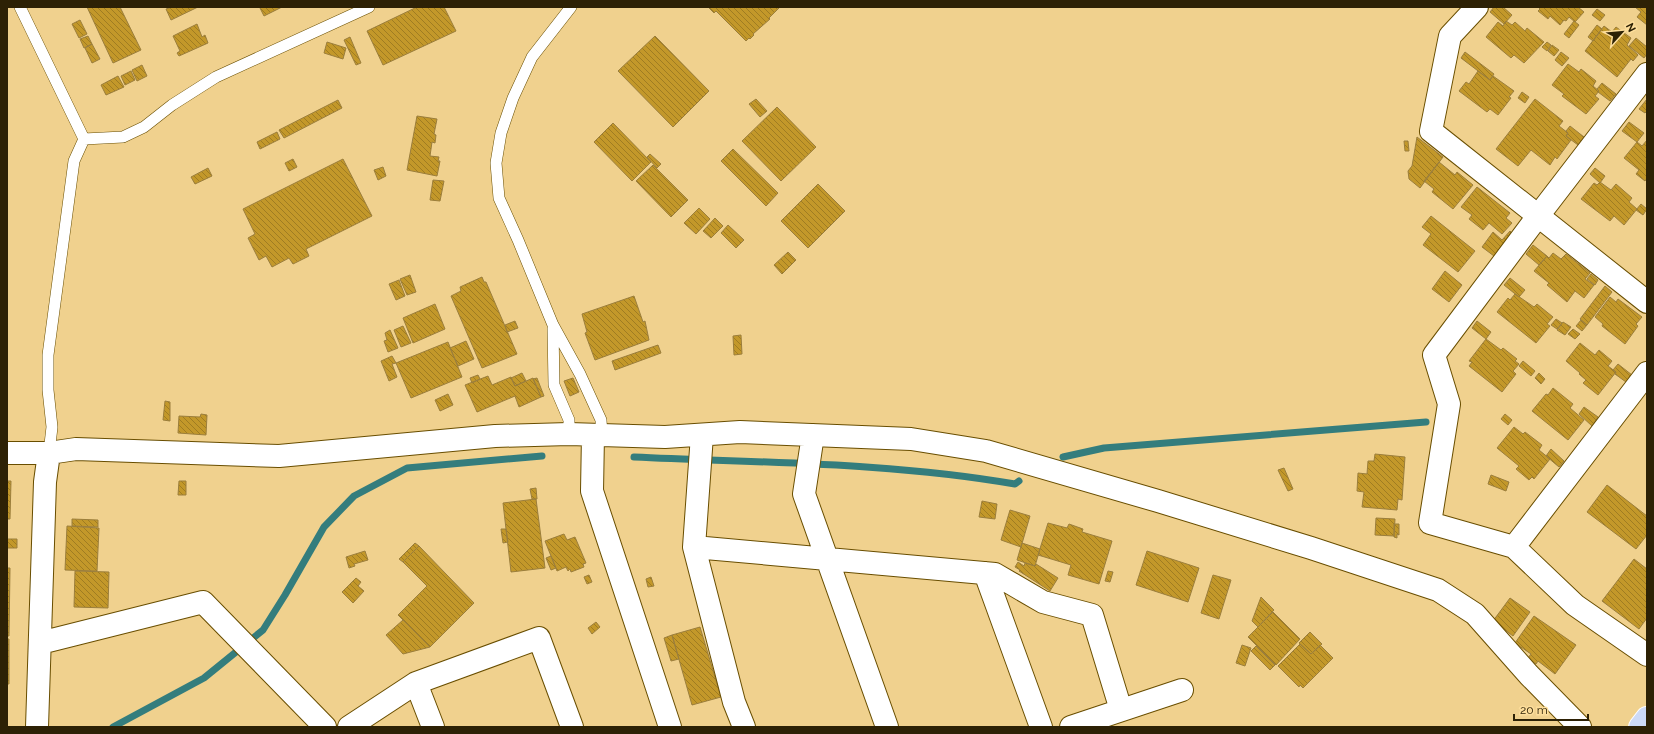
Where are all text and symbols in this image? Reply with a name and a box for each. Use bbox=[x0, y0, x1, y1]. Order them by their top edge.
north arrow bbox=[1602, 12, 1642, 52]
text: N bbox=[1623, 21, 1638, 34]
scale bar bbox=[1514, 696, 1588, 722]
text: 20 m bbox=[1520, 703, 1548, 717]

